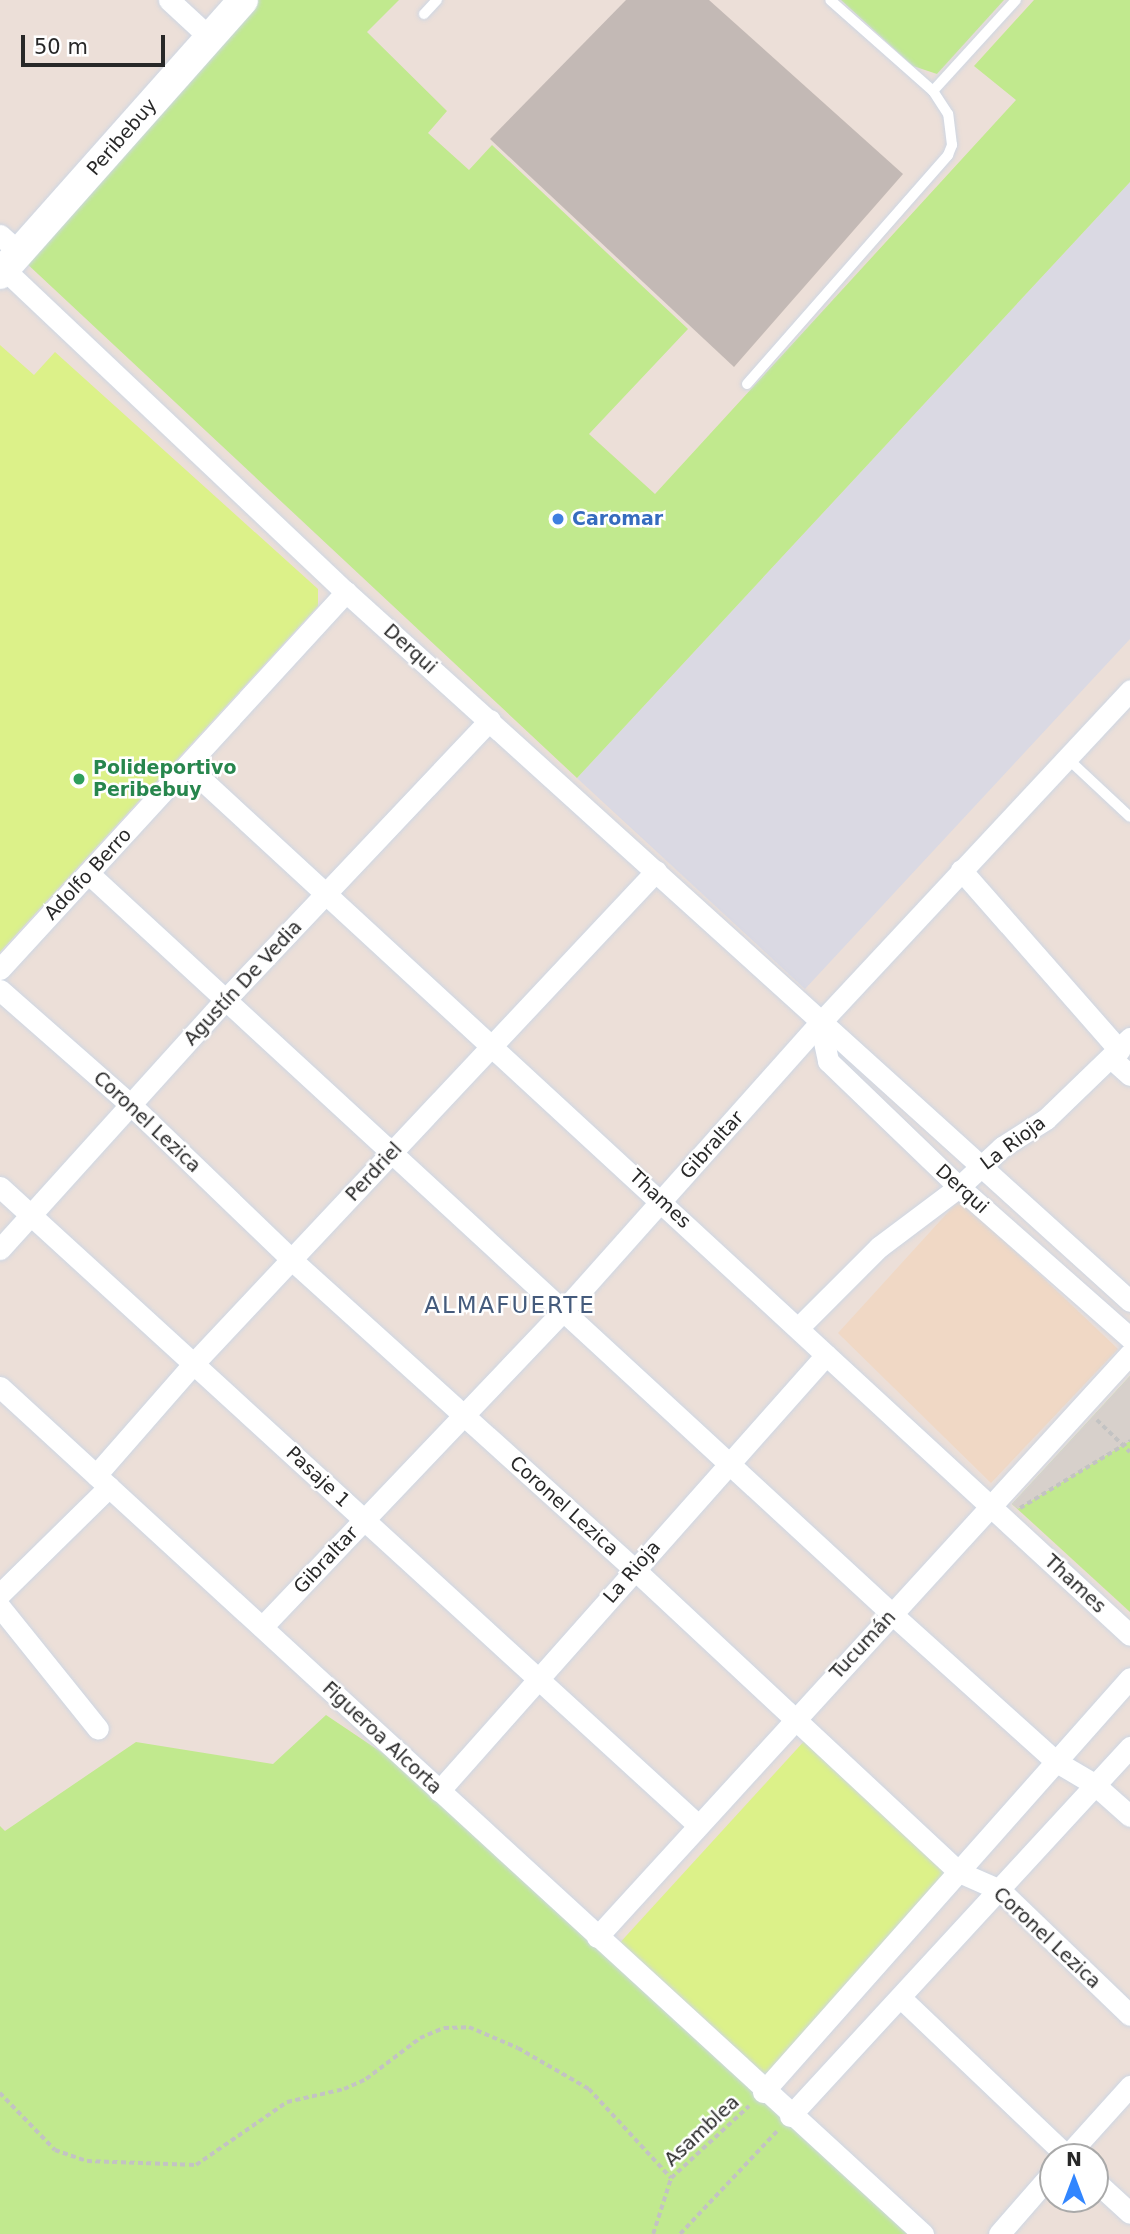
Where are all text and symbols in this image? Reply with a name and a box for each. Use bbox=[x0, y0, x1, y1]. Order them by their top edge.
scale bar bbox=[24, 21, 168, 65]
text: 50 m bbox=[34, 35, 88, 59]
street label: Peribebuy bbox=[82, 94, 162, 180]
place label: Caromar bbox=[572, 508, 663, 530]
marker: Caromar bbox=[550, 511, 566, 527]
street label: Derqui bbox=[379, 619, 441, 679]
place label: Polideportivo Peribebuy bbox=[93, 757, 237, 801]
marker: Polideportivo Peribebuy bbox=[71, 771, 87, 787]
street label: Adolfo Berro bbox=[40, 823, 136, 925]
street label: Agustín De Vedia bbox=[179, 916, 307, 1050]
street label: Coronel Lezica bbox=[89, 1067, 205, 1177]
street label: Gibraltar bbox=[676, 1106, 748, 1184]
street label: La Rioja bbox=[976, 1111, 1050, 1175]
street label: Perdriel bbox=[341, 1138, 407, 1206]
street label: Derqui bbox=[931, 1159, 993, 1219]
street label: Thames bbox=[625, 1165, 695, 1233]
district label: ALMAFUERTE bbox=[425, 1291, 595, 1319]
street label: Pasaje 1 bbox=[281, 1442, 355, 1512]
street label: Coronel Lezica bbox=[505, 1451, 623, 1561]
street label: Gibraltar bbox=[289, 1522, 363, 1598]
street label: La Rioja bbox=[599, 1536, 665, 1608]
street label: Thames bbox=[1040, 1550, 1110, 1618]
street label: Tucumán bbox=[826, 1606, 900, 1684]
street label: Figueroa Alcorta bbox=[318, 1677, 446, 1799]
street label: Coronel Lezica bbox=[989, 1883, 1105, 1993]
street label: Asamblea bbox=[660, 2091, 744, 2171]
north arrow bbox=[1039, 2143, 1109, 2213]
text: N bbox=[1066, 2148, 1082, 2170]

